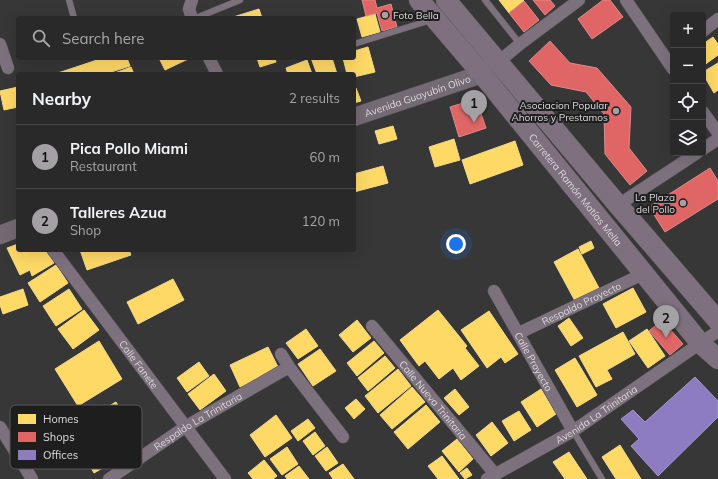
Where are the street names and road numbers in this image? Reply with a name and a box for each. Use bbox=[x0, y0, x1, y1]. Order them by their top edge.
street label: Avenida Guayubín Olivo bbox=[363, 72, 473, 120]
street label: Carretera Ramón Matías Mella bbox=[526, 131, 625, 249]
street label: Respaldo Proyecto bbox=[540, 279, 624, 328]
street label: Calle Proyecto bbox=[511, 330, 555, 394]
street label: Calle Fanete bbox=[116, 338, 161, 391]
street label: Calle Nueva Trinitaria bbox=[396, 358, 470, 442]
street label: Avenida La Trinitaria bbox=[553, 383, 640, 447]
street label: Respaldo La Trinitaria bbox=[151, 390, 244, 453]

